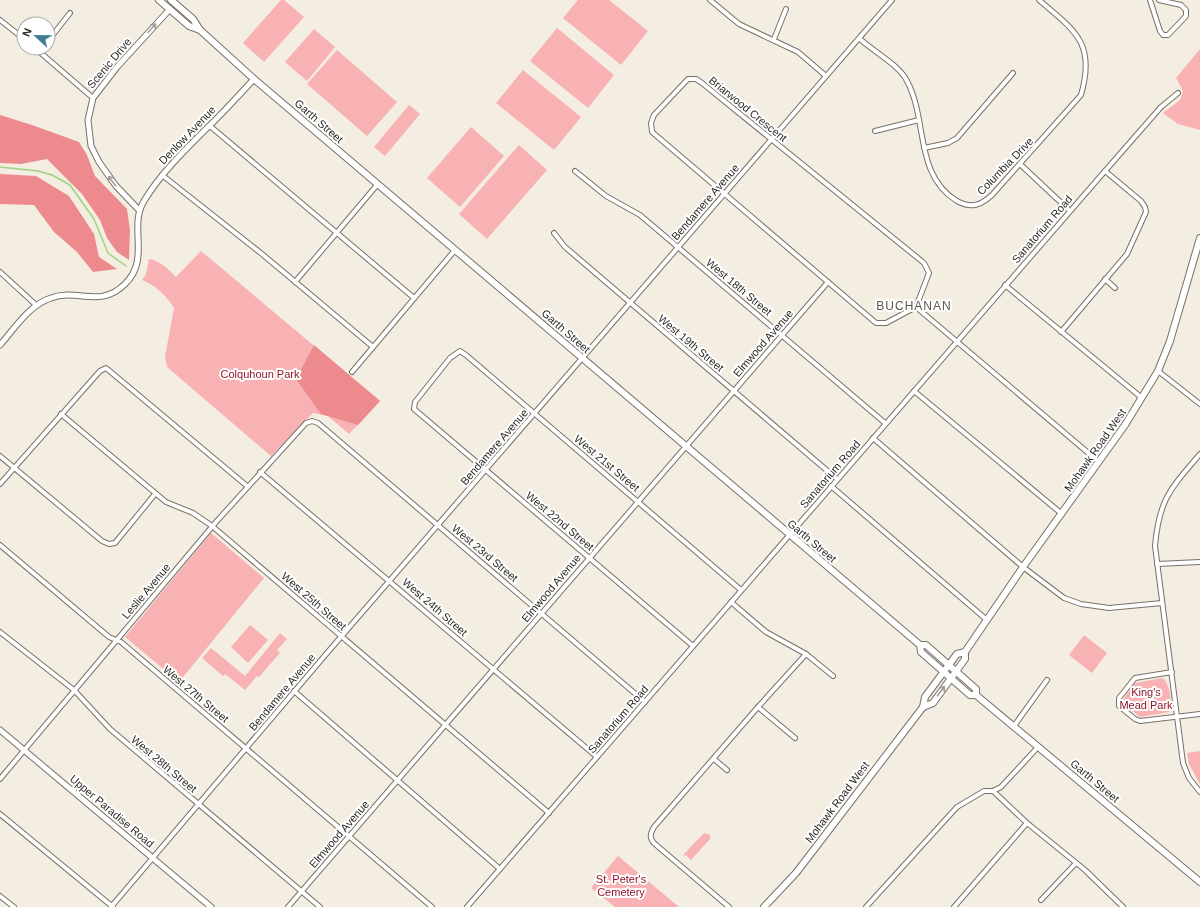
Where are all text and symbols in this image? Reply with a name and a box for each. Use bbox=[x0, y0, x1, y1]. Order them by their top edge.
north arrow bbox=[16, 16, 56, 56]
one-way arrow bbox=[148, 23, 157, 34]
text: N bbox=[20, 26, 34, 38]
street label: Scenic Drive bbox=[85, 35, 133, 91]
street label: Briarwood Crescent bbox=[707, 74, 789, 144]
street label: Garth Street bbox=[292, 97, 346, 145]
street label: Denlow Avenue bbox=[156, 103, 218, 167]
street label: Columbia Drive bbox=[975, 135, 1035, 197]
street label: Bendamere Avenue bbox=[669, 162, 741, 242]
one-way arrow bbox=[108, 176, 117, 187]
street label: Sanatorium Road bbox=[1009, 193, 1075, 265]
street label: West 18th Street bbox=[704, 256, 774, 318]
district label: BUCHANAN bbox=[876, 299, 952, 313]
street label: Garth Street bbox=[539, 307, 593, 355]
street label: Elmwood Avenue bbox=[731, 307, 795, 379]
street label: West 19th Street bbox=[656, 312, 726, 374]
park label: Colquhoun Park bbox=[221, 368, 300, 380]
street label: Mohawk Road West bbox=[1062, 406, 1128, 494]
street label: Bendamere Avenue bbox=[458, 407, 530, 487]
street label: West 21st Street bbox=[572, 432, 642, 494]
street label: Sanatorium Road bbox=[797, 438, 863, 510]
street label: West 22nd Street bbox=[524, 489, 596, 553]
street label: Garth Street bbox=[785, 517, 839, 565]
street label: West 23rd Street bbox=[450, 522, 520, 584]
street label: Elmwood Avenue bbox=[519, 552, 583, 624]
street label: Leslie Avenue bbox=[119, 561, 173, 621]
street label: West 25th Street bbox=[279, 570, 349, 632]
street label: West 24th Street bbox=[400, 576, 470, 638]
street label: Bendamere Avenue bbox=[246, 651, 318, 733]
street label: West 27th Street bbox=[161, 663, 231, 725]
street label: Sanatorium Road bbox=[585, 683, 651, 755]
one-way arrow bbox=[937, 686, 945, 697]
park label: King's Mead Park bbox=[1119, 686, 1173, 711]
street label: West 28th Street bbox=[129, 733, 199, 795]
street label: Garth Street bbox=[1068, 757, 1122, 805]
street label: Mohawk Road West bbox=[803, 759, 871, 845]
street label: Upper Paradise Road bbox=[68, 772, 156, 850]
street label: Elmwood Avenue bbox=[307, 798, 371, 870]
park label: St. Peter's Cemetery bbox=[596, 873, 647, 898]

